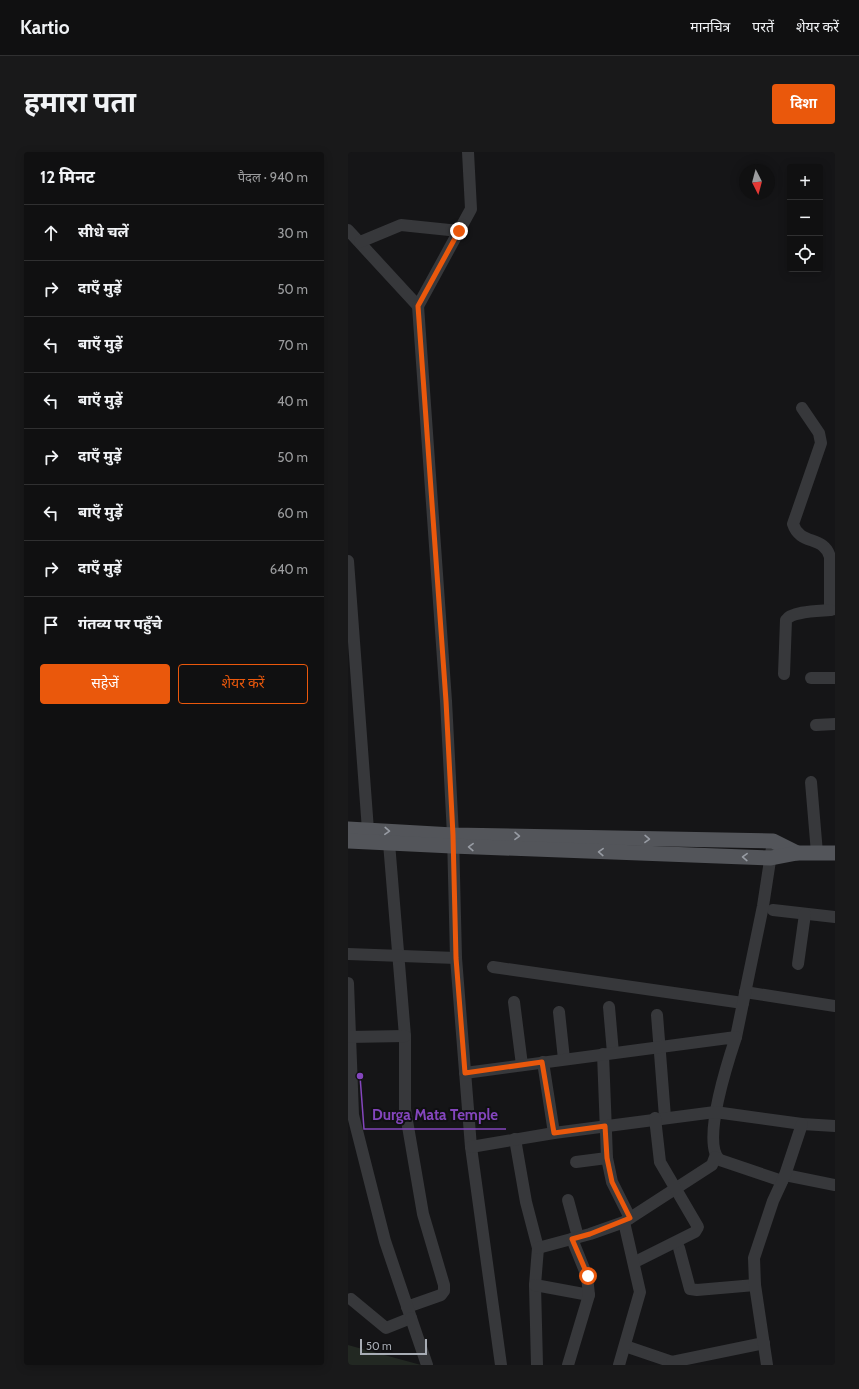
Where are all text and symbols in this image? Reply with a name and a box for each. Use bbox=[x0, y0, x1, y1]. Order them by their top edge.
text: Kartio bbox=[20, 16, 69, 39]
text: मानचित्र bbox=[690, 18, 730, 36]
text: परतें bbox=[752, 18, 774, 36]
text: शेयर करें bbox=[796, 18, 839, 36]
button: दिशा bbox=[772, 84, 835, 124]
text: हमारा पता bbox=[24, 85, 136, 119]
north arrow bbox=[739, 164, 775, 200]
map controls bbox=[787, 164, 823, 272]
button: + bbox=[787, 164, 823, 200]
text: 12 मिनट bbox=[40, 167, 95, 187]
text: पैदल · 940 m bbox=[238, 169, 308, 185]
button: − bbox=[787, 200, 823, 236]
icon: ahead bbox=[40, 222, 62, 244]
route end bbox=[450, 222, 468, 240]
text: सीधे चलें bbox=[78, 223, 129, 241]
text: 30 m bbox=[278, 225, 308, 241]
button: locate bbox=[787, 236, 823, 272]
icon: right bbox=[40, 278, 62, 300]
text: दाएँ मुड़ें bbox=[78, 279, 122, 297]
text: 50 m bbox=[278, 281, 308, 297]
icon: left bbox=[40, 334, 62, 356]
text: बाएँ मुड़ें bbox=[78, 335, 123, 353]
text: 70 m bbox=[278, 337, 308, 353]
icon: left bbox=[40, 390, 62, 412]
text: बाएँ मुड़ें bbox=[78, 391, 123, 409]
text: 40 m bbox=[277, 393, 308, 409]
icon: right bbox=[40, 446, 62, 468]
text: दाएँ मुड़ें bbox=[78, 447, 122, 465]
text: 50 m bbox=[278, 449, 308, 465]
icon: left bbox=[40, 502, 62, 524]
text: बाएँ मुड़ें bbox=[78, 503, 123, 521]
text: 60 m bbox=[277, 505, 308, 521]
icon: right bbox=[40, 558, 62, 580]
text: दाएँ मुड़ें bbox=[78, 559, 122, 577]
text: 640 m bbox=[270, 561, 308, 577]
icon: arrive bbox=[40, 614, 62, 636]
text: गंतव्य पर पहुँचे bbox=[78, 615, 162, 633]
button: सहेजें bbox=[40, 664, 170, 704]
button: शेयर करें bbox=[178, 664, 308, 704]
one-way arrow bbox=[384, 827, 390, 835]
one-way arrow bbox=[514, 832, 520, 840]
one-way arrow bbox=[644, 834, 650, 843]
one-way arrow bbox=[468, 843, 474, 851]
one-way arrow bbox=[598, 847, 604, 856]
one-way arrow bbox=[742, 853, 748, 861]
callout: Durga Mata Temple bbox=[364, 1102, 506, 1129]
text: Durga Mata Temple bbox=[372, 1106, 498, 1124]
route start bbox=[579, 1267, 597, 1285]
scale bar bbox=[360, 1337, 427, 1356]
text: 50 m bbox=[366, 1339, 392, 1353]

